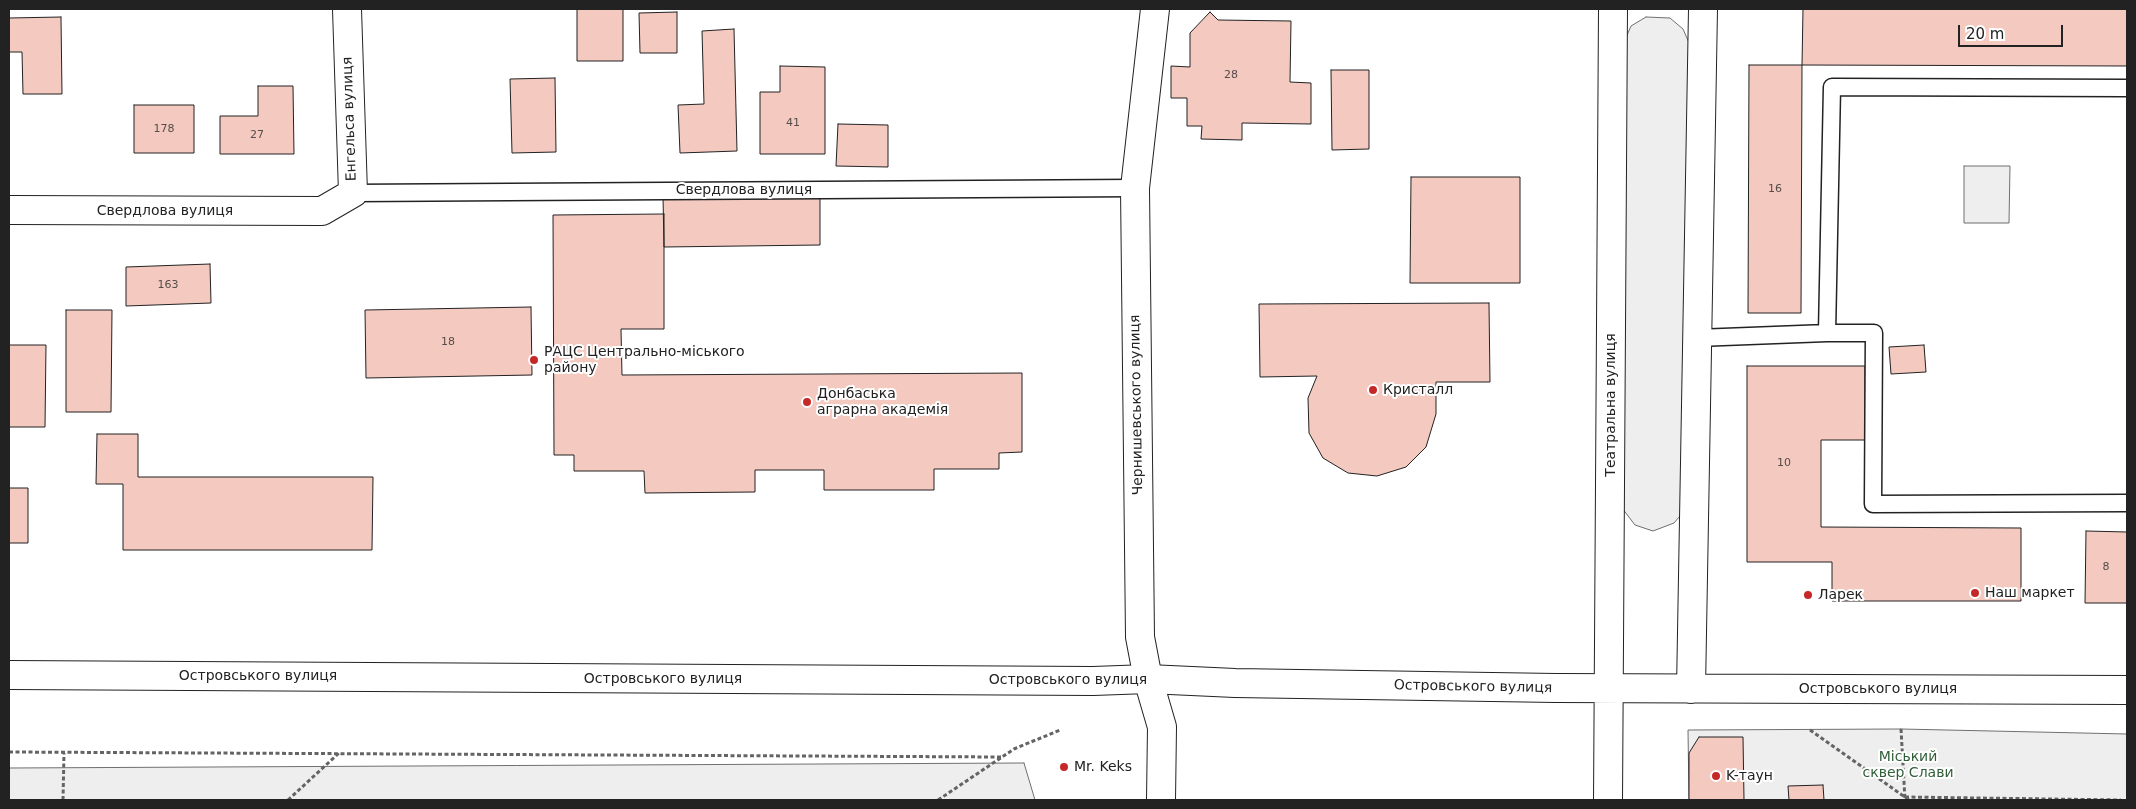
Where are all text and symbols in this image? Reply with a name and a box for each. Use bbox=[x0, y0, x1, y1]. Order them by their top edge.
scale bar bbox=[1961, 15, 2066, 47]
text: 20 m bbox=[1966, 25, 2004, 43]
street label: Енгельса вулиця bbox=[339, 57, 361, 181]
house number: 28 bbox=[1224, 68, 1238, 82]
house number: 41 bbox=[786, 116, 800, 130]
house number: 178 bbox=[154, 122, 174, 136]
house number: 27 bbox=[250, 128, 264, 142]
street label: Свердлова вулиця bbox=[676, 182, 812, 198]
house number: 16 bbox=[1768, 182, 1782, 196]
street label: Свердлова вулиця bbox=[97, 203, 233, 219]
house number: 163 bbox=[158, 278, 178, 292]
street label: Чернишевського вулиця bbox=[1127, 314, 1147, 496]
street label: Театральна вулиця bbox=[1603, 333, 1619, 477]
house number: 18 bbox=[441, 335, 455, 349]
place label: РАЦС Центрально-міського району bbox=[544, 344, 745, 377]
marker: РАЦС Центрально-міського району bbox=[528, 354, 540, 366]
place label: Кристалл bbox=[1383, 382, 1453, 398]
marker: Кристалл bbox=[1367, 384, 1379, 396]
place label: Донбаська аграрна академія bbox=[817, 386, 948, 418]
marker: Донбаська аграрна академія bbox=[801, 396, 813, 408]
house number: 10 bbox=[1777, 456, 1791, 470]
house number: 8 bbox=[2103, 560, 2109, 574]
place label: Наш маркет bbox=[1985, 585, 2075, 601]
place label: Ларек bbox=[1818, 587, 1863, 603]
marker: Наш маркет bbox=[1969, 587, 1981, 599]
marker: Ларек bbox=[1802, 589, 1814, 601]
street label: Островського вулиця bbox=[179, 668, 337, 684]
street label: Островського вулиця bbox=[584, 671, 742, 687]
street label: Островського вулиця bbox=[989, 672, 1147, 688]
street label: Островського вулиця bbox=[1394, 677, 1552, 697]
street label: Островського вулиця bbox=[1799, 681, 1957, 697]
park label: Міський сквер Слави bbox=[1862, 749, 1954, 782]
place label: Mr. Keks bbox=[1074, 759, 1132, 775]
marker: Mr. Keks bbox=[1058, 761, 1070, 773]
place label: K-таун bbox=[1726, 768, 1773, 784]
marker: K-таун bbox=[1710, 770, 1722, 782]

